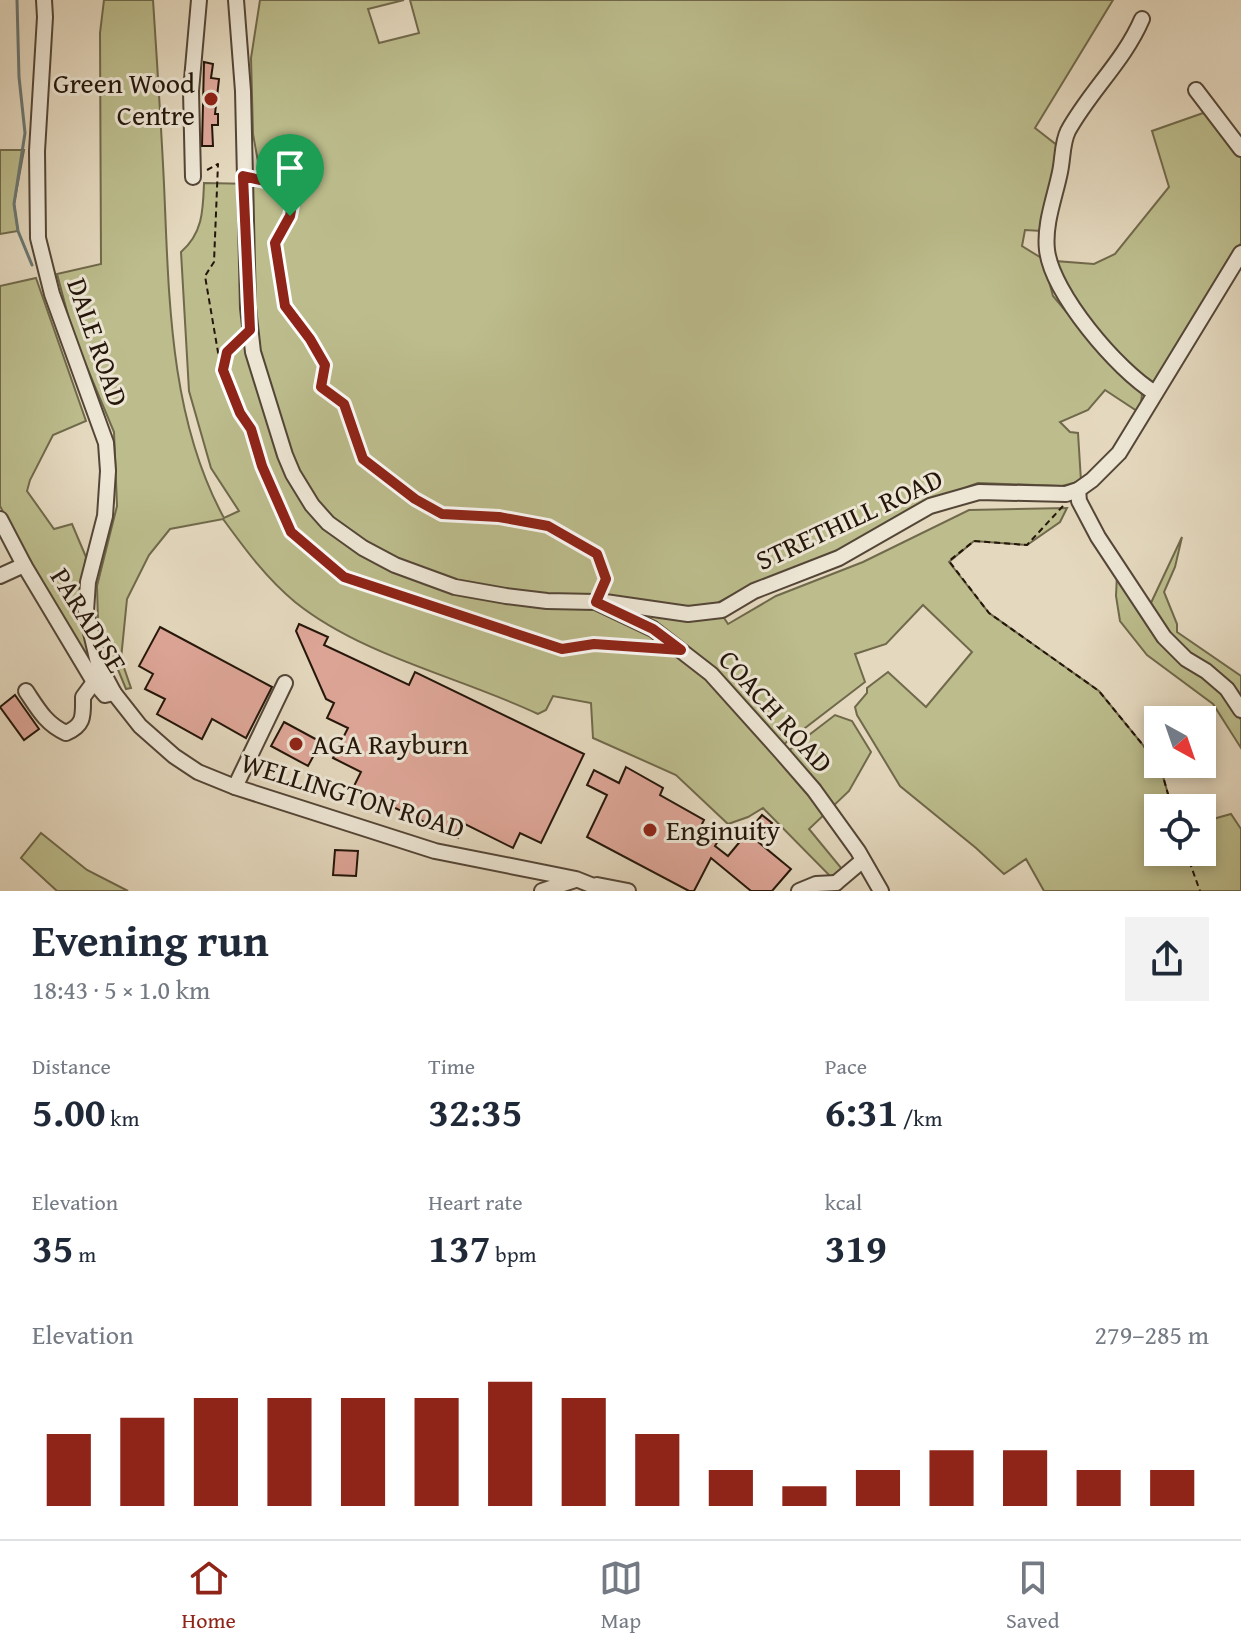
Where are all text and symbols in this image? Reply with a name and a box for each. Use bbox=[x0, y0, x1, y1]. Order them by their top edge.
place label: Green Wood Centre bbox=[53, 62, 195, 135]
marker: Green Wood Centre bbox=[202, 90, 220, 108]
pin bbox=[256, 134, 324, 216]
icon: arrive bbox=[268, 146, 312, 190]
street label: DALE ROAD bbox=[57, 272, 140, 412]
street label: STRETHILL ROAD bbox=[748, 457, 949, 580]
street label: PARADISE bbox=[41, 559, 138, 680]
street label: COACH ROAD bbox=[710, 640, 843, 782]
north arrow bbox=[1144, 706, 1216, 778]
map controls bbox=[1144, 706, 1216, 866]
place label: AGA Rayburn bbox=[312, 723, 469, 764]
marker: AGA Rayburn bbox=[287, 735, 305, 753]
street label: WELLINGTON ROAD bbox=[236, 741, 470, 848]
button: locate bbox=[1144, 794, 1216, 866]
place label: Enginuity bbox=[666, 809, 780, 850]
marker: Enginuity bbox=[641, 821, 659, 839]
text: Evening run bbox=[32, 908, 269, 972]
button: share bbox=[1125, 917, 1209, 1001]
text: 18:43 · 5 × 1.0 km bbox=[32, 970, 210, 1009]
text: Distance bbox=[32, 1050, 111, 1082]
text: Time bbox=[428, 1050, 475, 1082]
text: Pace bbox=[825, 1050, 867, 1082]
text: 5.00 bbox=[32, 1082, 105, 1141]
text: 32:35 bbox=[428, 1082, 523, 1141]
text: 6:31 bbox=[825, 1082, 898, 1141]
text: km bbox=[105, 1102, 139, 1134]
text: /km bbox=[898, 1102, 943, 1134]
text: Elevation bbox=[32, 1186, 118, 1218]
text: Heart rate bbox=[428, 1186, 523, 1218]
text: kcal bbox=[825, 1186, 862, 1218]
text: 35 bbox=[32, 1218, 73, 1277]
text: 137 bbox=[428, 1218, 491, 1277]
text: 319 bbox=[825, 1218, 887, 1277]
text: m bbox=[73, 1238, 96, 1270]
text: bpm bbox=[491, 1238, 537, 1270]
text: Elevation bbox=[32, 1315, 134, 1354]
text: 279–285 m bbox=[1095, 1315, 1209, 1354]
tab: Home bbox=[182, 1556, 236, 1636]
tab: Map bbox=[599, 1556, 643, 1636]
tab: Saved bbox=[1006, 1556, 1059, 1636]

